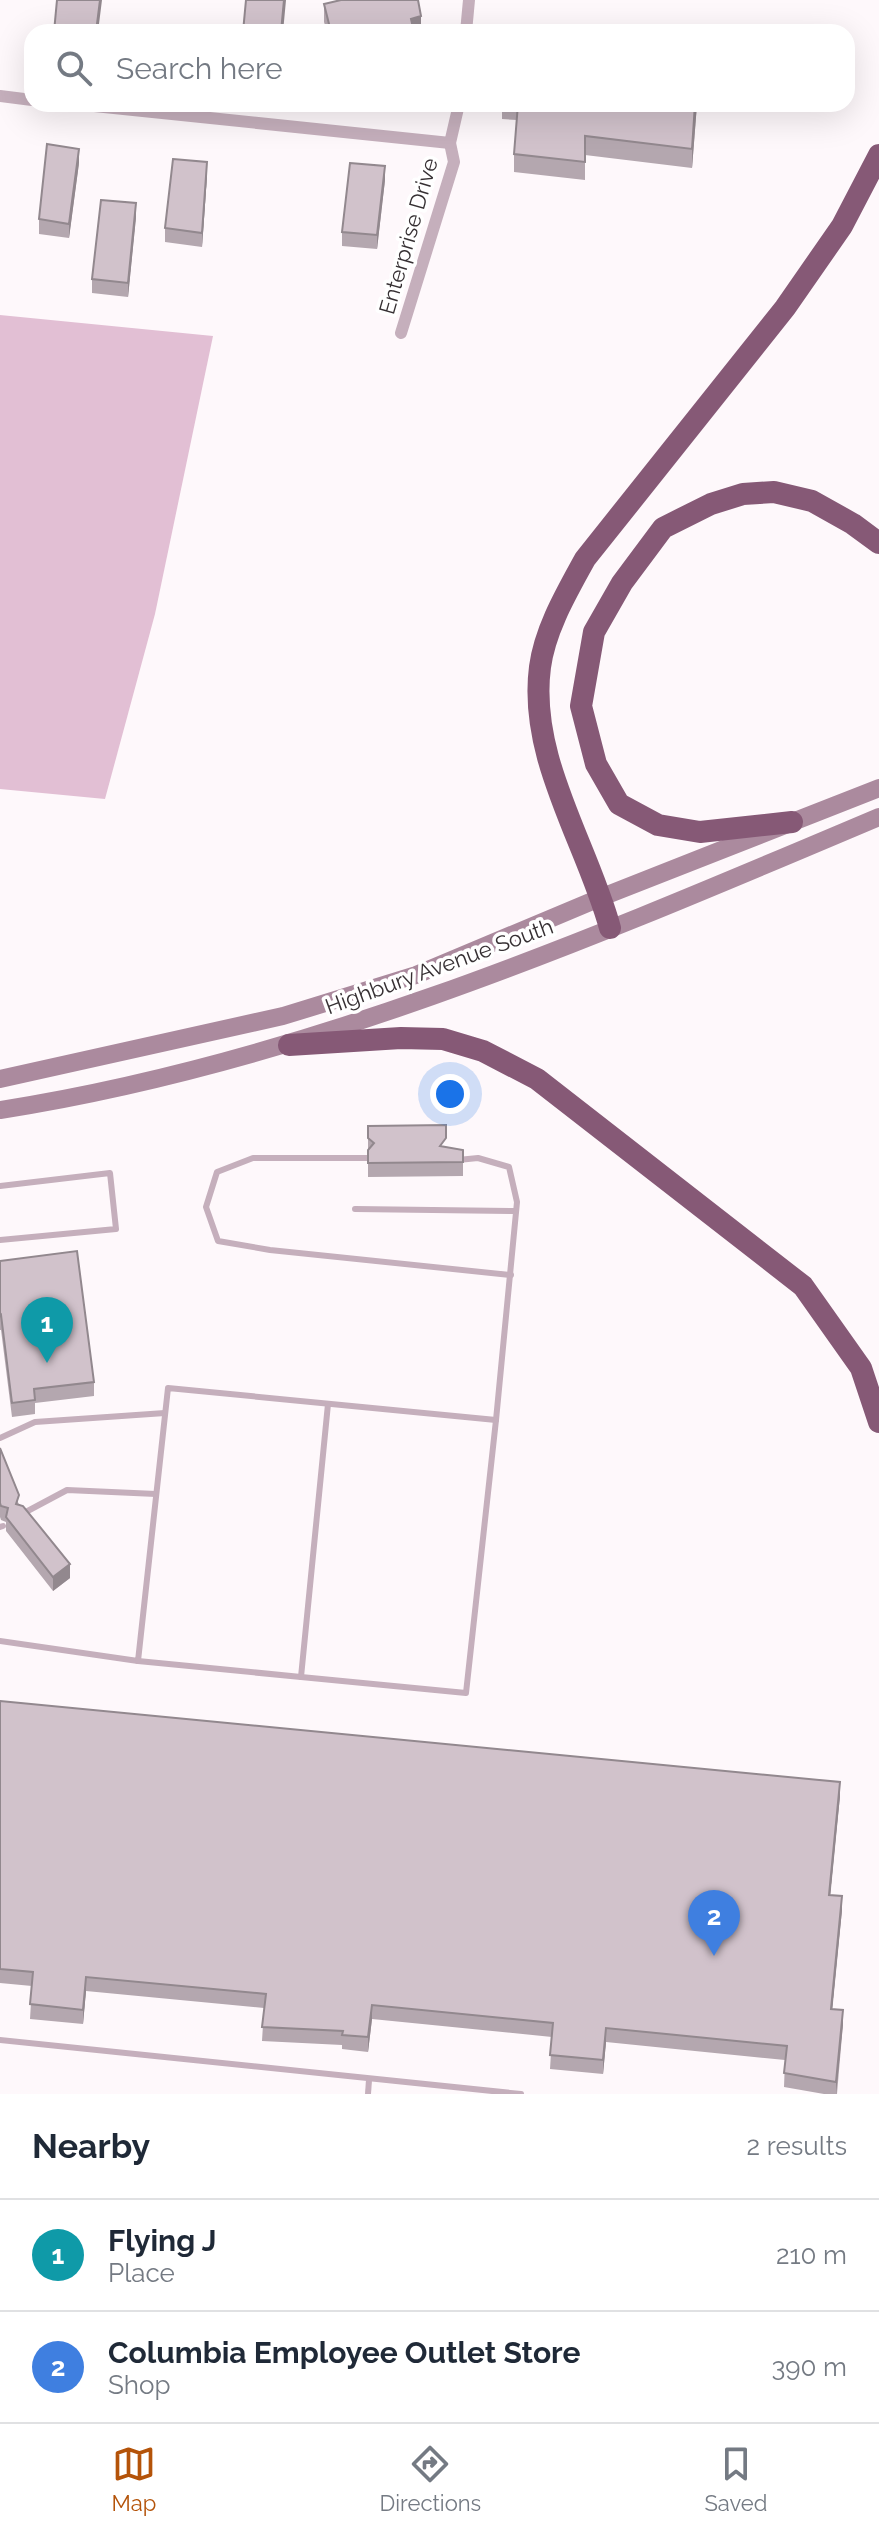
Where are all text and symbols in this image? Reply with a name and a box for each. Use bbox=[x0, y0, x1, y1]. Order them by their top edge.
search box bbox=[24, 24, 855, 112]
icon: search bbox=[52, 46, 96, 90]
text: Search here bbox=[116, 51, 283, 86]
street label: Enterprise Drive bbox=[373, 155, 443, 317]
street label: Highbury Avenue South bbox=[322, 913, 556, 1019]
your location bbox=[430, 1074, 470, 1114]
pin: 1 bbox=[21, 1297, 73, 1363]
pin: 2 bbox=[688, 1890, 740, 1956]
text: Nearby bbox=[32, 2126, 150, 2166]
text: 2 results bbox=[747, 2131, 847, 2161]
text: Flying J bbox=[108, 2223, 216, 2258]
text: 1 bbox=[52, 2240, 64, 2270]
text: 210 m bbox=[776, 2240, 847, 2270]
text: Place bbox=[108, 2258, 175, 2288]
text: Columbia Employee Outlet Store bbox=[108, 2335, 581, 2370]
text: 2 bbox=[51, 2352, 65, 2382]
text: 390 m bbox=[771, 2352, 847, 2382]
text: Shop bbox=[108, 2370, 170, 2400]
tab: Map bbox=[112, 2442, 156, 2516]
tab: Directions bbox=[380, 2442, 481, 2516]
tab: Saved bbox=[704, 2442, 767, 2516]

